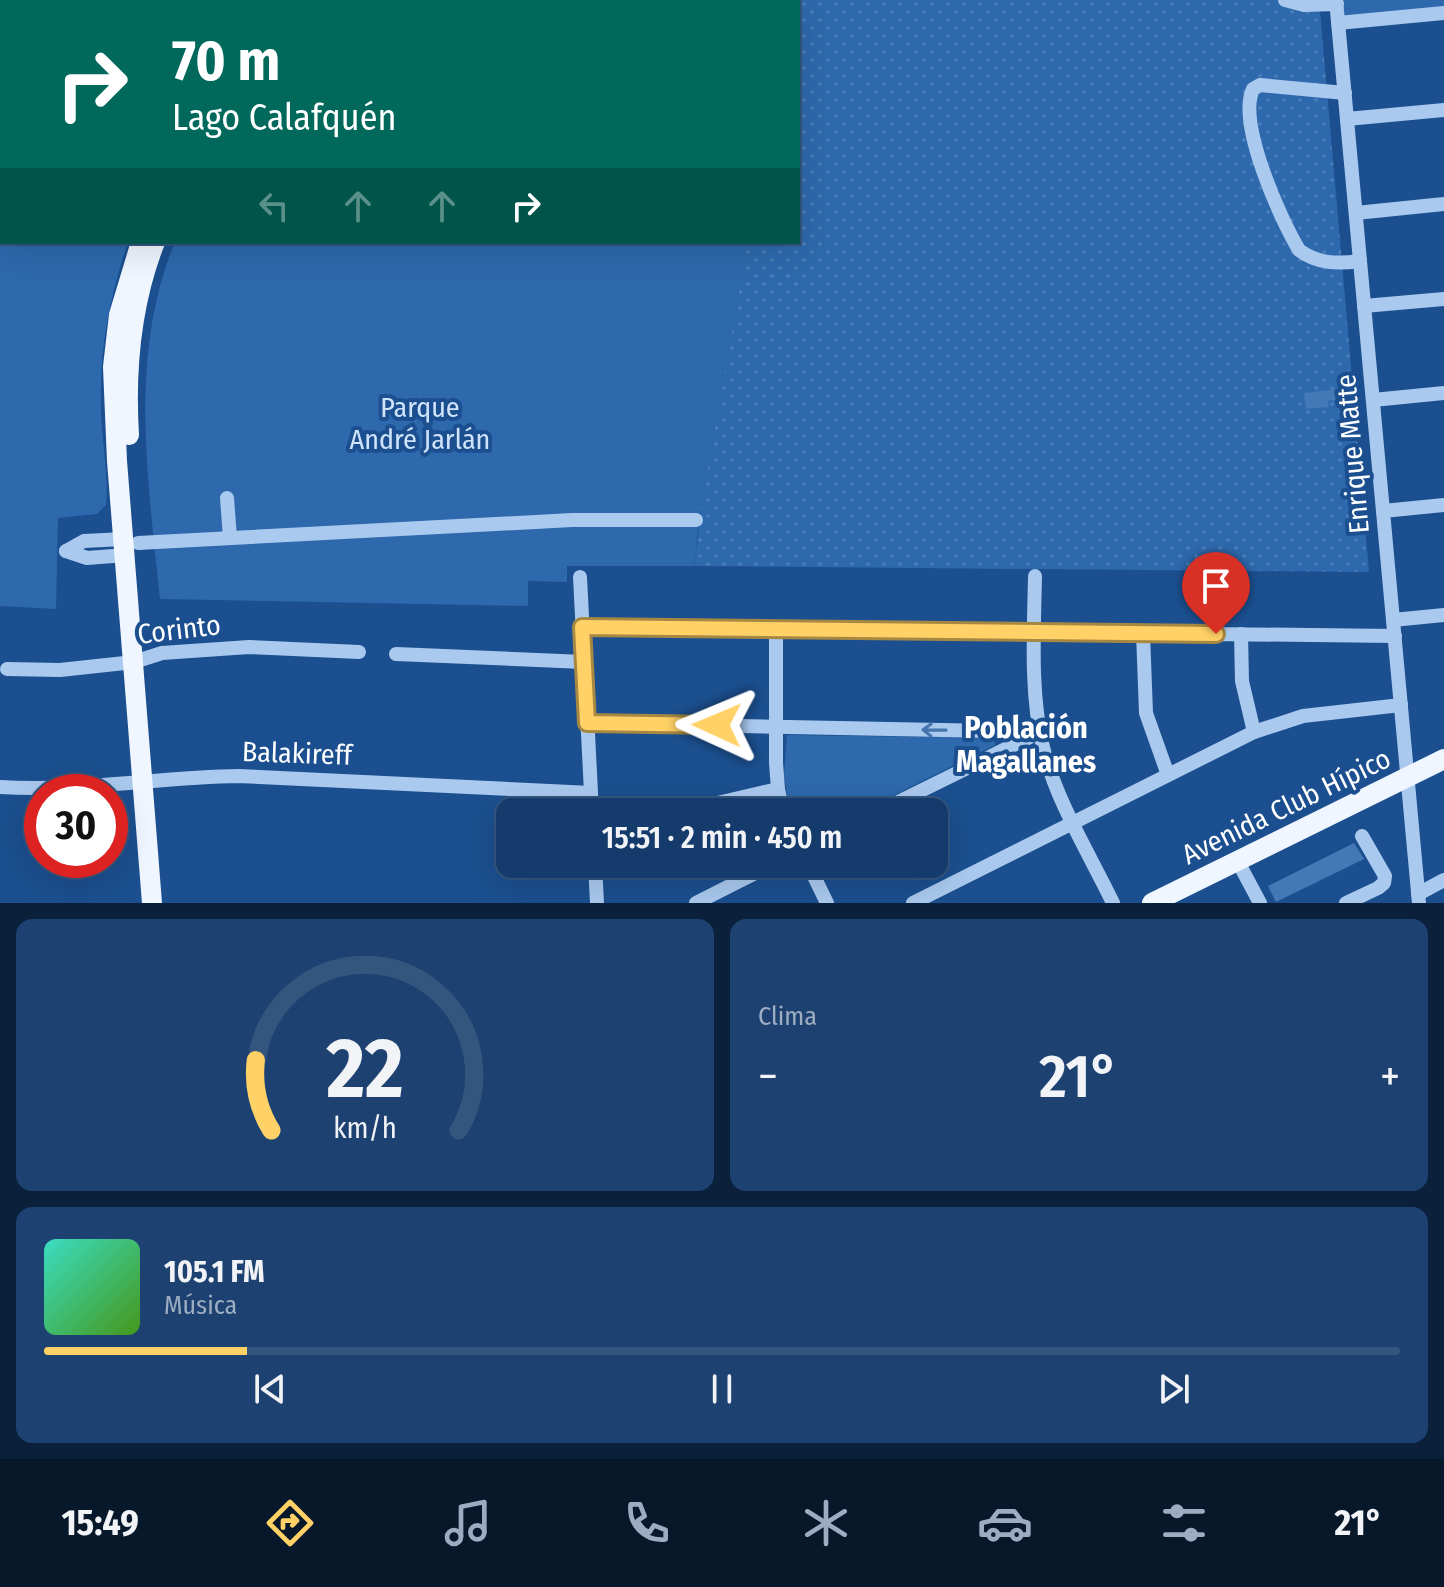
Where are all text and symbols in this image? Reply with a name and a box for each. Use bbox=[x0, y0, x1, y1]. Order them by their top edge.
text: 70 m bbox=[172, 28, 280, 95]
icon: right bbox=[40, 32, 144, 136]
text: Lago Calafquén bbox=[172, 96, 396, 140]
icon: left bbox=[252, 184, 296, 228]
icon: ahead bbox=[336, 184, 380, 228]
icon: ahead bbox=[420, 184, 464, 228]
icon: right bbox=[504, 184, 548, 228]
street label: Enrique Matte bbox=[1329, 373, 1376, 535]
park label: Parque André Jarlán bbox=[350, 391, 490, 456]
pin bbox=[1182, 552, 1250, 634]
icon: arrive bbox=[1194, 564, 1238, 608]
street label: Corinto bbox=[136, 608, 222, 651]
position arrow bbox=[675, 683, 759, 767]
district label: Población Magallanes bbox=[956, 710, 1096, 780]
one-way arrow bbox=[921, 722, 948, 737]
street label: Balakireff bbox=[242, 735, 355, 772]
street label: Avenida Club Hípico bbox=[1177, 742, 1396, 871]
speed limit sign: 30 bbox=[24, 774, 128, 878]
text: 15:51 · 2 min · 450 m bbox=[602, 820, 842, 856]
text: Clima bbox=[758, 1001, 817, 1032]
text: 22 bbox=[325, 1019, 404, 1119]
text: 21° bbox=[1039, 1041, 1119, 1113]
text: − bbox=[758, 1050, 778, 1103]
text: + bbox=[1380, 1050, 1400, 1103]
text: km/h bbox=[333, 1111, 397, 1146]
text: 105.1 FM bbox=[164, 1254, 265, 1290]
text: Música bbox=[164, 1290, 237, 1321]
icon: previous bbox=[248, 1367, 292, 1411]
icon: pause bbox=[700, 1367, 744, 1411]
icon: next bbox=[1152, 1367, 1196, 1411]
icon: directions bbox=[262, 1495, 318, 1551]
icon: music bbox=[440, 1495, 496, 1551]
icon: phone bbox=[619, 1495, 675, 1551]
icon: climate bbox=[798, 1495, 854, 1551]
icon: car bbox=[977, 1495, 1033, 1551]
icon: filters bbox=[1156, 1495, 1212, 1551]
text: 15:49 bbox=[61, 1501, 139, 1545]
text: 21° bbox=[1334, 1501, 1383, 1545]

